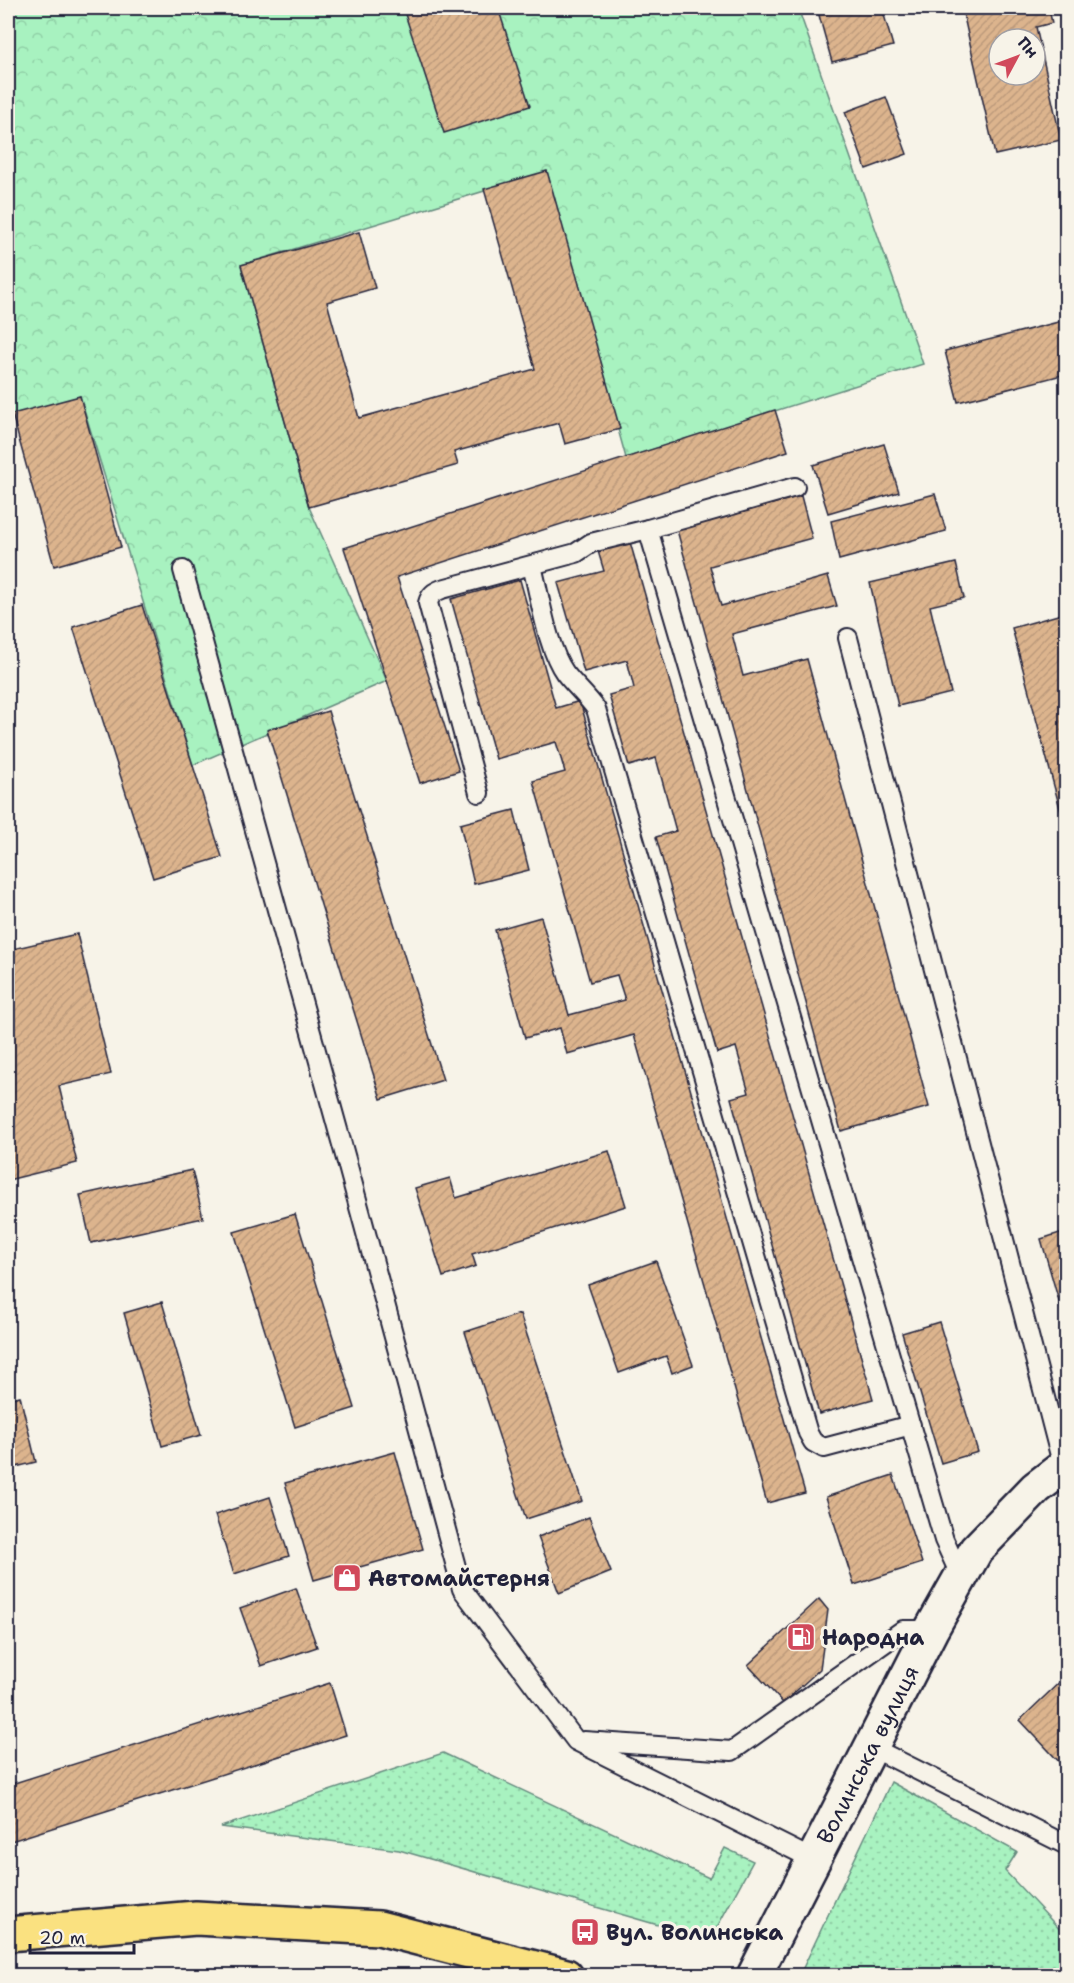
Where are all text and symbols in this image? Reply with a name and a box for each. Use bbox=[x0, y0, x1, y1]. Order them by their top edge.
north arrow bbox=[987, 27, 1047, 87]
text: Пн bbox=[1013, 33, 1043, 62]
shop icon: Автомайстерня bbox=[331, 1562, 363, 1594]
place label: Автомайстерня bbox=[368, 1564, 550, 1593]
fuel station icon: Народна bbox=[785, 1621, 817, 1653]
place label: Народна bbox=[822, 1623, 924, 1652]
street label: Волинська вулиця bbox=[810, 1661, 925, 1849]
bus stop icon: Вул. Волинська bbox=[569, 1916, 601, 1948]
scale bar bbox=[30, 1917, 134, 1955]
place label: Вул. Волинська bbox=[606, 1918, 783, 1947]
text: 20 m bbox=[39, 1926, 85, 1950]

